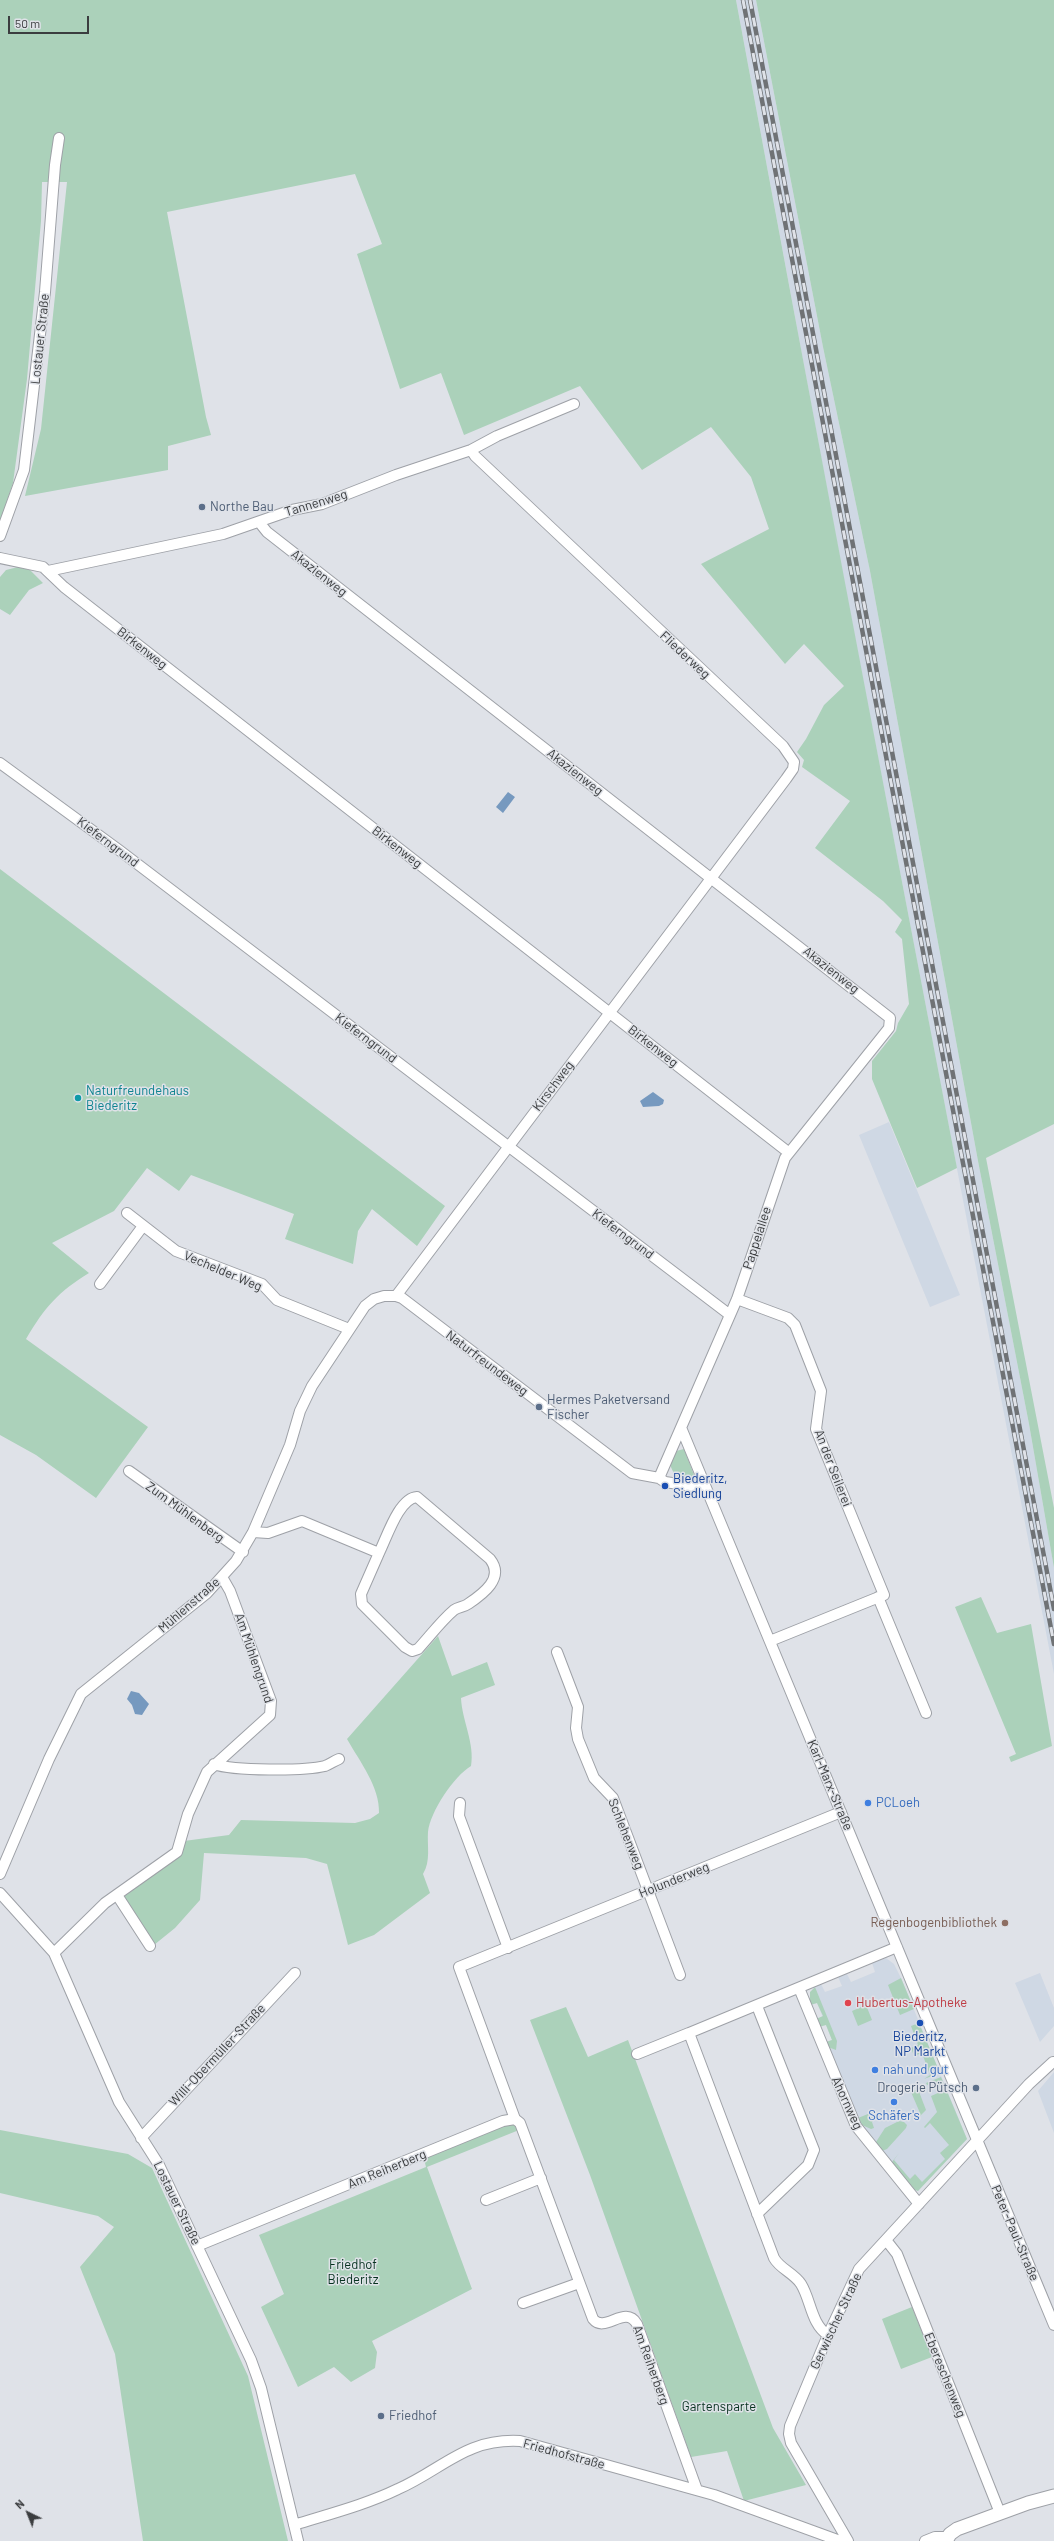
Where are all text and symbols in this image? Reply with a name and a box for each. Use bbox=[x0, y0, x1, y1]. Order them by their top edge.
scale bar bbox=[10, 8, 91, 34]
text: 50 m bbox=[15, 16, 40, 30]
street label: Lostauer Straße bbox=[27, 293, 53, 385]
street label: Tannenweg bbox=[283, 486, 349, 520]
place label: Northe Bau bbox=[210, 499, 274, 515]
marker: Northe Bau bbox=[197, 502, 207, 512]
street label: Akazienweg bbox=[288, 546, 350, 600]
street label: Birkenweg bbox=[114, 624, 170, 672]
street label: Fliederweg bbox=[657, 628, 713, 682]
street label: Akazienweg bbox=[544, 745, 606, 799]
street label: Kieferngrund bbox=[74, 814, 142, 870]
street label: Birkenweg bbox=[369, 823, 425, 871]
street label: Akazienweg bbox=[800, 943, 862, 997]
street label: Kieferngrund bbox=[332, 1010, 400, 1066]
street label: Birkenweg bbox=[625, 1022, 681, 1070]
street label: Kirschweg bbox=[529, 1058, 577, 1114]
place label: Naturfreundehaus Biederitz bbox=[86, 1083, 189, 1114]
marker: Naturfreundehaus Biederitz bbox=[73, 1093, 83, 1103]
street label: Pappelallee bbox=[740, 1205, 774, 1271]
street label: Kieferngrund bbox=[589, 1206, 657, 1262]
street label: Vechelder Weg bbox=[181, 1247, 265, 1295]
street label: Naturfreundeweg bbox=[443, 1327, 531, 1399]
place label: Hermes Paketversand Fischer bbox=[547, 1392, 670, 1423]
marker: Hermes Paketversand Fischer bbox=[534, 1402, 544, 1412]
street label: An der Seilerei bbox=[811, 1427, 855, 1509]
place label: Biederitz, Siedlung bbox=[673, 1471, 727, 1502]
street label: Zum Mühlenberg bbox=[143, 1478, 227, 1546]
marker: Biederitz, Siedlung bbox=[660, 1481, 670, 1491]
street label: Mühlenstraße bbox=[155, 1574, 223, 1636]
street label: Am Mühlengrund bbox=[231, 1611, 277, 1705]
street label: Karl-Marx-Straße bbox=[804, 1737, 856, 1833]
place label: PCLoeh bbox=[876, 1795, 920, 1811]
street label: Schlehenweg bbox=[605, 1796, 647, 1872]
marker: PCLoeh bbox=[863, 1798, 873, 1808]
street label: Holunderweg bbox=[636, 1859, 712, 1901]
place label: Regenbogenbibliothek bbox=[870, 1915, 997, 1931]
marker: Regenbogenbibliothek bbox=[1000, 1918, 1010, 1928]
place label: Hubertus-Apotheke bbox=[856, 1995, 967, 2011]
marker: Hubertus-Apotheke bbox=[843, 1998, 853, 2008]
street label: Willi-Obermüller-Straße bbox=[166, 2001, 268, 2109]
marker: Biederitz, NP Markt bbox=[915, 2018, 925, 2028]
place label: Biederitz, NP Markt bbox=[893, 2029, 947, 2060]
place label: nah und gut bbox=[883, 2062, 948, 2078]
marker: nah und gut bbox=[870, 2065, 880, 2075]
street label: Ahornweg bbox=[828, 2074, 866, 2132]
place label: Drogerie Pütsch bbox=[877, 2080, 968, 2096]
marker: Drogerie Pütsch bbox=[971, 2083, 981, 2093]
marker: Schäfer's bbox=[889, 2097, 899, 2107]
place label: Schäfer's bbox=[868, 2108, 920, 2124]
street label: Am Reiherberg bbox=[345, 2146, 429, 2192]
street label: Lostauer Straße bbox=[150, 2159, 204, 2247]
street label: Peter-Paul-Straße bbox=[988, 2183, 1042, 2283]
park label: Friedhof Biederitz bbox=[328, 2257, 378, 2288]
street label: Gerwischer Straße bbox=[807, 2270, 865, 2372]
street label: Am Reiherberg bbox=[629, 2323, 673, 2407]
street label: Ebereschenweg bbox=[921, 2330, 969, 2420]
park label: Gartensparte bbox=[682, 2399, 756, 2415]
place label: Friedhof bbox=[389, 2408, 437, 2424]
marker: Friedhof bbox=[376, 2411, 386, 2421]
street label: Friedhofstraße bbox=[521, 2436, 607, 2472]
north arrow bbox=[8, 2493, 48, 2533]
text: N bbox=[12, 2497, 27, 2511]

